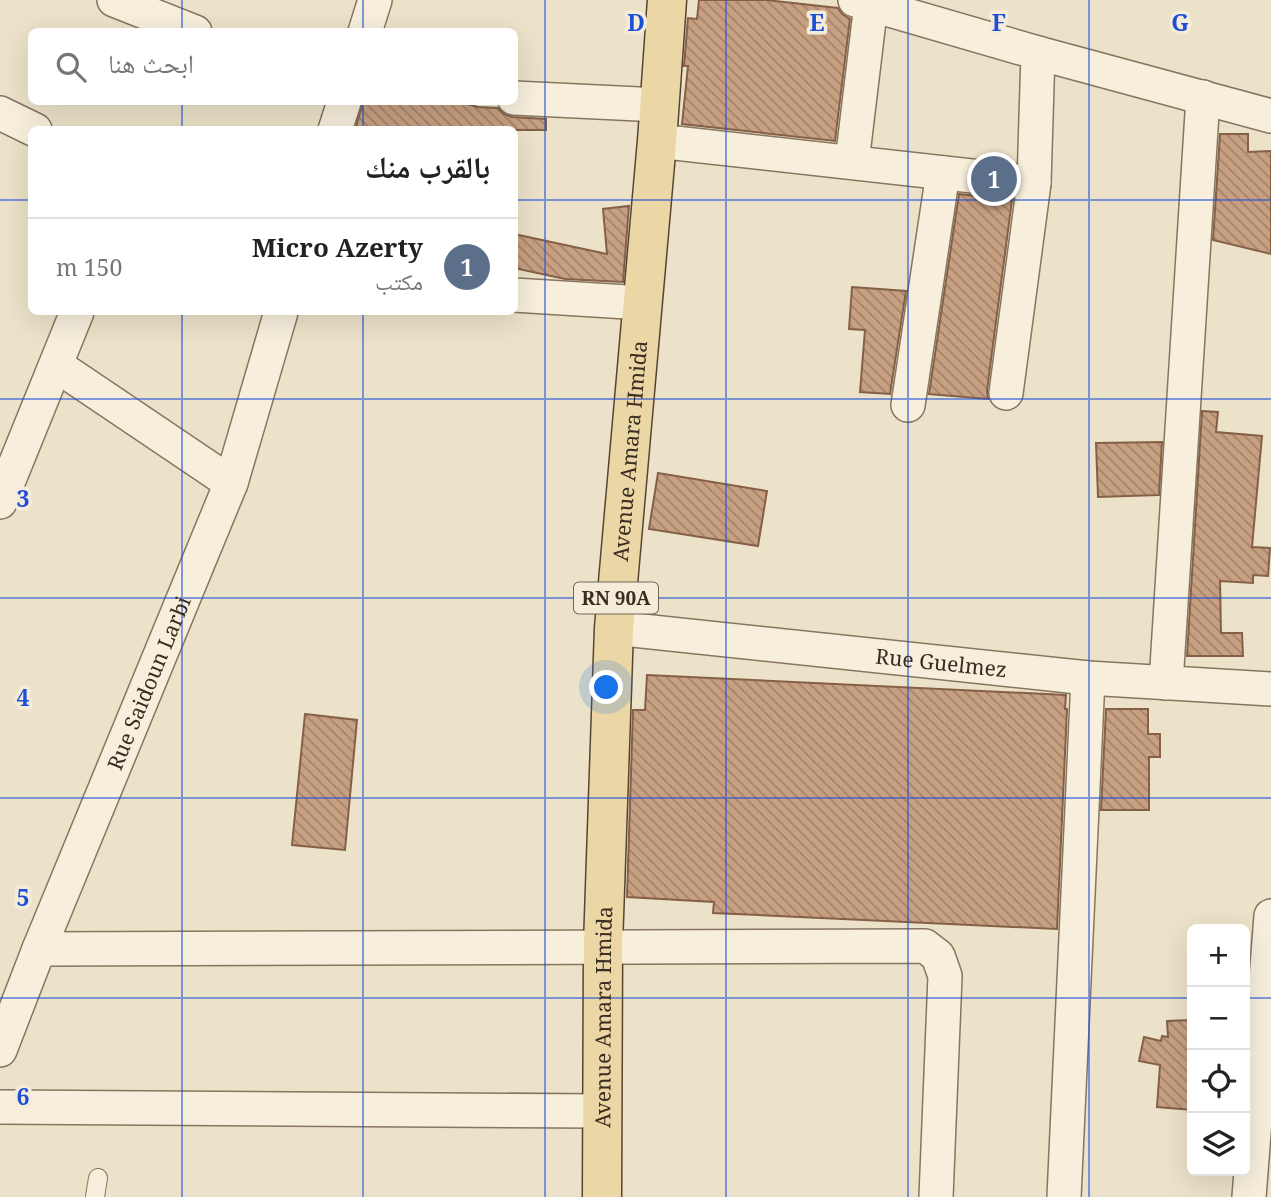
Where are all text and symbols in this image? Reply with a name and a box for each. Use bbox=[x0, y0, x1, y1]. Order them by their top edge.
text: D bbox=[627, 6, 645, 38]
text: E bbox=[809, 6, 825, 38]
text: F bbox=[992, 6, 1006, 38]
text: G bbox=[1171, 6, 1189, 38]
search box bbox=[28, 28, 518, 105]
text: ابحث هنا bbox=[108, 45, 194, 81]
icon: search bbox=[52, 48, 90, 86]
text: بالقرب منك bbox=[365, 146, 490, 187]
pin: 1 bbox=[971, 153, 1017, 205]
text: Micro Azerty bbox=[252, 229, 423, 265]
text: 150 m bbox=[56, 251, 122, 283]
text: 1 bbox=[461, 251, 474, 283]
text: مكتب bbox=[375, 265, 423, 297]
street label: Avenue Amara Hmida bbox=[606, 339, 653, 563]
text: 3 bbox=[17, 482, 30, 514]
road number: RN 90A bbox=[574, 582, 658, 614]
street label: Rue Saidoun Larbi bbox=[100, 592, 197, 774]
street label: Rue Guelmez bbox=[874, 642, 1008, 683]
your location bbox=[589, 670, 623, 704]
text: 4 bbox=[17, 681, 30, 713]
text: 5 bbox=[17, 881, 30, 913]
street label: Avenue Amara Hmida bbox=[588, 906, 618, 1128]
map controls bbox=[1187, 924, 1250, 1176]
button: + bbox=[1187, 924, 1250, 987]
button: − bbox=[1187, 987, 1250, 1050]
button: locate bbox=[1187, 1050, 1250, 1113]
text: 6 bbox=[17, 1080, 30, 1112]
button: layers bbox=[1187, 1113, 1250, 1176]

